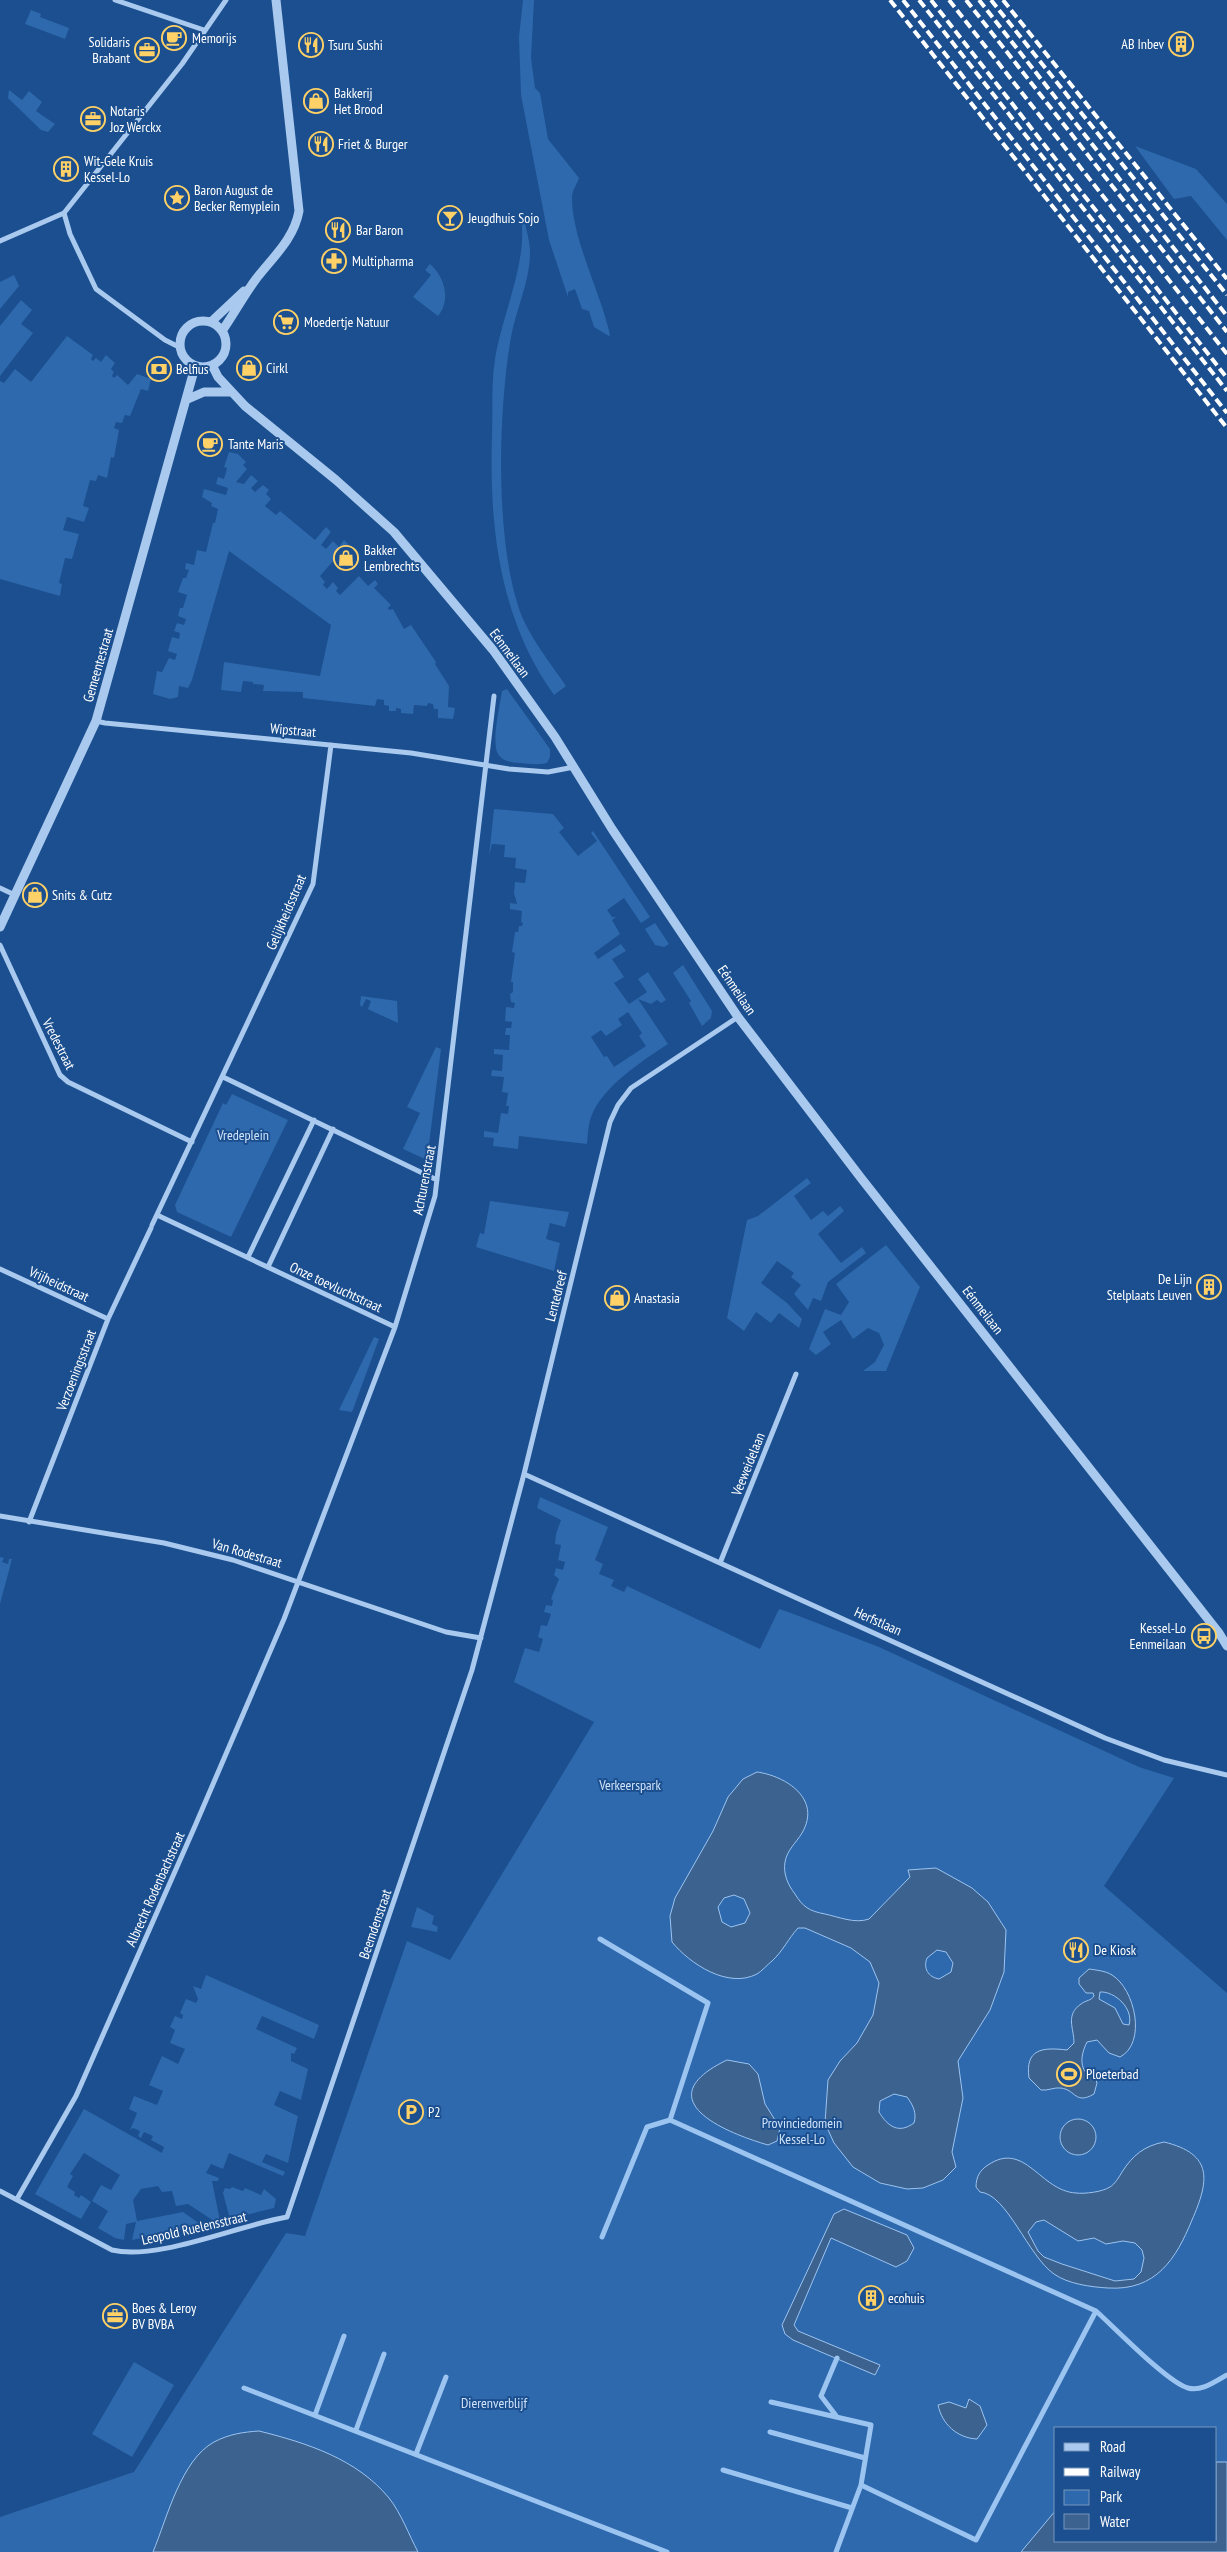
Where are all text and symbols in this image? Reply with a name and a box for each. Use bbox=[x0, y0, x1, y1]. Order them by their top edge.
cafe icon: Memorijs bbox=[161, 25, 187, 51]
place label: Memorijs bbox=[192, 29, 237, 47]
building icon: AB Inbev bbox=[1168, 31, 1194, 57]
restaurant icon: Tsuru Sushi bbox=[298, 32, 324, 58]
place label: Solidaris Brabant bbox=[88, 33, 130, 67]
place label: AB Inbev bbox=[1121, 35, 1165, 53]
place label: Tsuru Sushi bbox=[328, 36, 383, 54]
office icon: Solidaris Brabant bbox=[134, 37, 160, 63]
place label: Bakkerij Het Brood bbox=[334, 84, 383, 118]
shop icon: Bakkerij Het Brood bbox=[303, 88, 329, 114]
place label: Notaris Joz Werckx bbox=[109, 102, 161, 136]
office icon: Notaris Joz Werckx bbox=[80, 106, 106, 132]
restaurant icon: Friet & Burger bbox=[308, 131, 334, 157]
place label: Friet & Burger bbox=[338, 135, 408, 153]
place label: Wit-Gele Kruis Kessel-Lo bbox=[84, 152, 153, 186]
building icon: Wit-Gele Kruis Kessel-Lo bbox=[53, 156, 79, 182]
place label: Baron August de Becker Remyplein bbox=[194, 181, 280, 215]
place icon: Baron August de Becker Remyplein bbox=[164, 185, 190, 211]
bar icon: Jeugdhuis Sojo bbox=[437, 205, 463, 231]
place label: Jeugdhuis Sojo bbox=[467, 209, 539, 227]
restaurant icon: Bar Baron bbox=[325, 217, 351, 243]
place label: Bar Baron bbox=[356, 221, 403, 239]
pharmacy icon: Multipharma bbox=[321, 248, 347, 274]
place label: Multipharma bbox=[352, 252, 414, 270]
supermarket icon: Moedertje Natuur bbox=[273, 309, 299, 335]
place label: Moedertje Natuur bbox=[304, 313, 390, 331]
shop icon: Cirkl bbox=[236, 355, 262, 381]
bank icon: Belfius bbox=[146, 356, 172, 382]
place label: Cirkl bbox=[266, 359, 289, 377]
place label: Belfius bbox=[176, 360, 209, 378]
cafe icon: Tante Maris bbox=[197, 431, 223, 457]
place label: Tante Maris bbox=[228, 435, 284, 453]
place label: Bakker Lembrechts bbox=[364, 541, 420, 575]
shop icon: Bakker Lembrechts bbox=[333, 545, 359, 571]
street label: Eénmeilaan bbox=[486, 625, 534, 681]
street label: Gemeentestraat bbox=[79, 626, 117, 704]
street label: Wipstraat bbox=[269, 719, 317, 741]
street label: Gelijkheidsstraat bbox=[262, 871, 310, 953]
shop icon: Snits & Cutz bbox=[22, 882, 48, 908]
place label: Snits & Cutz bbox=[52, 886, 112, 904]
street label: Eénmeilaan bbox=[714, 962, 760, 1018]
street label: Vredestraat bbox=[38, 1015, 80, 1073]
park label: Vredeplein bbox=[216, 1126, 269, 1144]
street label: Achturenstraat bbox=[408, 1143, 440, 1216]
street label: Onze toevluchtstraat bbox=[287, 1258, 385, 1316]
street label: Vrijheidstraat bbox=[25, 1262, 92, 1306]
street label: Lentedreef bbox=[541, 1268, 571, 1323]
place label: De Lijn Stelplaats Leuven bbox=[1107, 1270, 1192, 1304]
building icon: De Lijn Stelplaats Leuven bbox=[1196, 1274, 1222, 1300]
street label: Eénmeilaan bbox=[959, 1282, 1007, 1338]
shop icon: Anastasia bbox=[604, 1285, 630, 1311]
place label: Anastasia bbox=[634, 1289, 680, 1307]
street label: Verzoeningsstraat bbox=[52, 1327, 100, 1414]
street label: Veeweidelaan bbox=[727, 1430, 769, 1499]
street label: Van Rodestraat bbox=[209, 1534, 284, 1572]
street label: Herfstlaan bbox=[852, 1603, 904, 1639]
place label: Kessel-Lo Eenmeilaan bbox=[1130, 1619, 1186, 1653]
bus stop icon: Kessel-Lo Eenmeilaan bbox=[1191, 1623, 1217, 1649]
park label: Verkeerspark bbox=[598, 1776, 661, 1794]
street label: Albrecht Rodenbachstraat bbox=[122, 1829, 188, 1949]
street label: Beemdenstraat bbox=[355, 1887, 395, 1961]
restaurant icon: De Kiosk bbox=[1063, 1937, 1089, 1963]
place label: De Kiosk bbox=[1094, 1941, 1137, 1959]
sports icon: Ploeterbad bbox=[1056, 2061, 1082, 2087]
place label: Ploeterbad bbox=[1086, 2065, 1139, 2083]
parking icon: P2 bbox=[398, 2099, 424, 2125]
place label: P2 bbox=[428, 2103, 441, 2121]
park label: Provinciedomein Kessel-Lo bbox=[762, 2114, 842, 2148]
street label: Leopold Ruelensstraat bbox=[140, 2207, 248, 2249]
building icon: ecohuis bbox=[858, 2285, 884, 2311]
place label: ecohuis bbox=[888, 2289, 925, 2307]
place label: Boes & Leroy BV BVBA bbox=[132, 2299, 197, 2333]
office icon: Boes & Leroy BV BVBA bbox=[102, 2303, 128, 2329]
park label: Dierenverblijf bbox=[461, 2394, 527, 2412]
legend bbox=[1054, 2427, 1217, 2542]
text: Road bbox=[1100, 2437, 1126, 2456]
text: Railway bbox=[1100, 2462, 1141, 2481]
text: Park bbox=[1100, 2487, 1122, 2506]
text: Water bbox=[1100, 2512, 1131, 2531]

